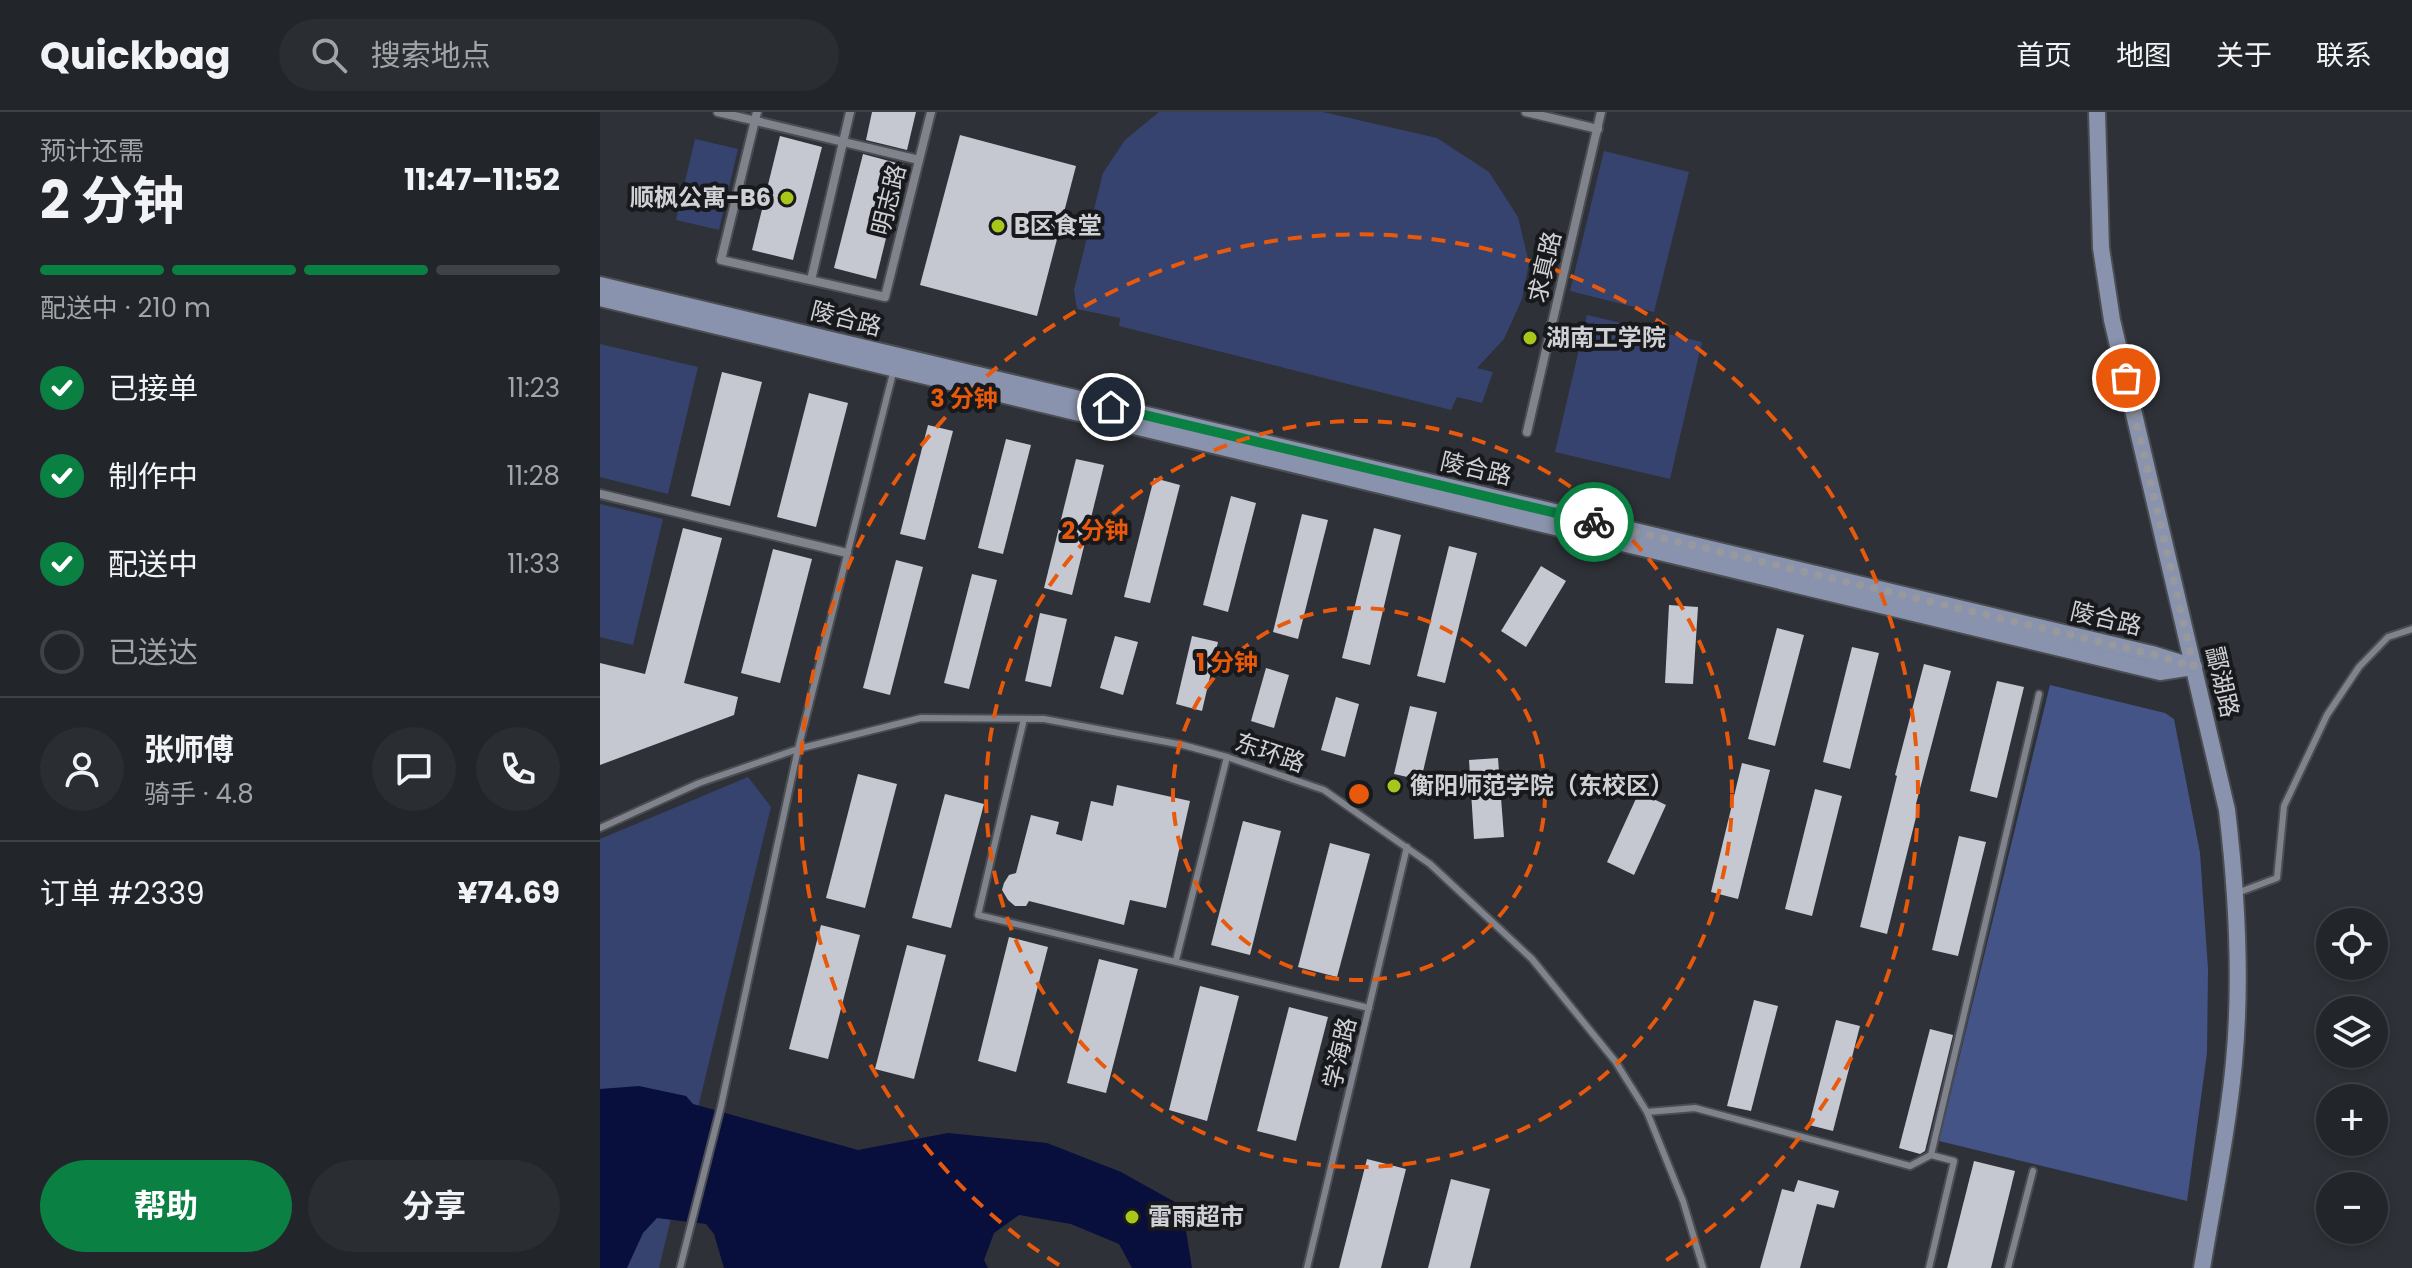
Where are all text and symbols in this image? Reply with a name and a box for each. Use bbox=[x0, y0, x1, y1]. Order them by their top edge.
search box bbox=[279, 19, 839, 91]
text: Quickbag bbox=[40, 29, 231, 82]
icon: search bbox=[307, 33, 351, 77]
text: 搜索地点 bbox=[371, 34, 491, 77]
text: 首页 bbox=[2016, 36, 2072, 75]
text: 地图 bbox=[2116, 36, 2172, 75]
text: 关于 bbox=[2216, 36, 2272, 75]
text: 联系 bbox=[2316, 36, 2372, 75]
text: 预计还需 bbox=[40, 133, 144, 169]
text: 11:47–11:52 bbox=[404, 158, 560, 201]
street label: 明志路 bbox=[864, 161, 913, 239]
text: 2 分钟 bbox=[40, 164, 185, 237]
place label: 顺枫公寓-B6 bbox=[630, 181, 771, 214]
marker: 顺枫公寓-B6 bbox=[778, 189, 796, 207]
place label: B区食堂 bbox=[1014, 209, 1102, 242]
marker: B区食堂 bbox=[989, 217, 1007, 235]
street label: 求真路 bbox=[1520, 228, 1569, 306]
text: 配送中 · 210 m bbox=[40, 290, 211, 326]
street label: 陵合路 bbox=[807, 294, 885, 343]
place label: 湖南工学院 bbox=[1546, 321, 1666, 354]
marker: 湖南工学院 bbox=[1521, 329, 1539, 347]
pin bbox=[2092, 344, 2160, 412]
icon: bag bbox=[2104, 356, 2148, 400]
icon: check bbox=[40, 366, 84, 410]
text: 已接单 bbox=[108, 367, 198, 410]
text: 11:23 bbox=[508, 370, 560, 406]
pin bbox=[1077, 373, 1145, 441]
text: 3 分钟 bbox=[930, 382, 998, 415]
icon: home bbox=[1089, 385, 1133, 429]
street label: 陵合路 bbox=[1437, 444, 1515, 493]
icon: check bbox=[40, 454, 84, 498]
text: 制作中 bbox=[108, 455, 198, 498]
text: 11:28 bbox=[506, 458, 560, 494]
courier bbox=[1554, 482, 1634, 562]
icon: bike bbox=[1572, 500, 1616, 544]
text: 2 分钟 bbox=[1062, 514, 1128, 547]
icon: check bbox=[40, 542, 84, 586]
text: 配送中 bbox=[108, 543, 198, 586]
text: 11:33 bbox=[507, 546, 560, 582]
street label: 陵合路 bbox=[2067, 594, 2145, 643]
text: 已送达 bbox=[108, 631, 198, 674]
street label: 酃湖路 bbox=[2198, 643, 2247, 721]
text: 1 分钟 bbox=[1196, 646, 1258, 679]
street label: 东环路 bbox=[1231, 725, 1310, 780]
button: person bbox=[40, 727, 124, 811]
button: chat bbox=[372, 727, 456, 811]
button: phone bbox=[476, 727, 560, 811]
text: 张师傅 bbox=[144, 728, 234, 771]
place label: 衡阳师范学院（东校区） bbox=[1410, 769, 1674, 802]
text: 骑手 · 4.8 bbox=[144, 776, 254, 812]
marker: 衡阳师范学院（东校区） bbox=[1385, 777, 1403, 795]
centre of rings bbox=[1345, 780, 1373, 808]
text: ¥74.69 bbox=[457, 871, 560, 914]
text: 订单 #2339 bbox=[40, 872, 205, 915]
map controls bbox=[2316, 908, 2388, 1244]
button: locate bbox=[2316, 908, 2388, 980]
button: layers bbox=[2316, 996, 2388, 1068]
street label: 学海路 bbox=[1315, 1014, 1364, 1092]
button: + bbox=[2316, 1084, 2388, 1156]
button: 帮助 bbox=[40, 1160, 292, 1252]
button: 分享 bbox=[308, 1160, 560, 1252]
button: − bbox=[2316, 1172, 2388, 1244]
place label: 雷雨超市 bbox=[1148, 1200, 1244, 1233]
marker: 雷雨超市 bbox=[1123, 1208, 1141, 1226]

